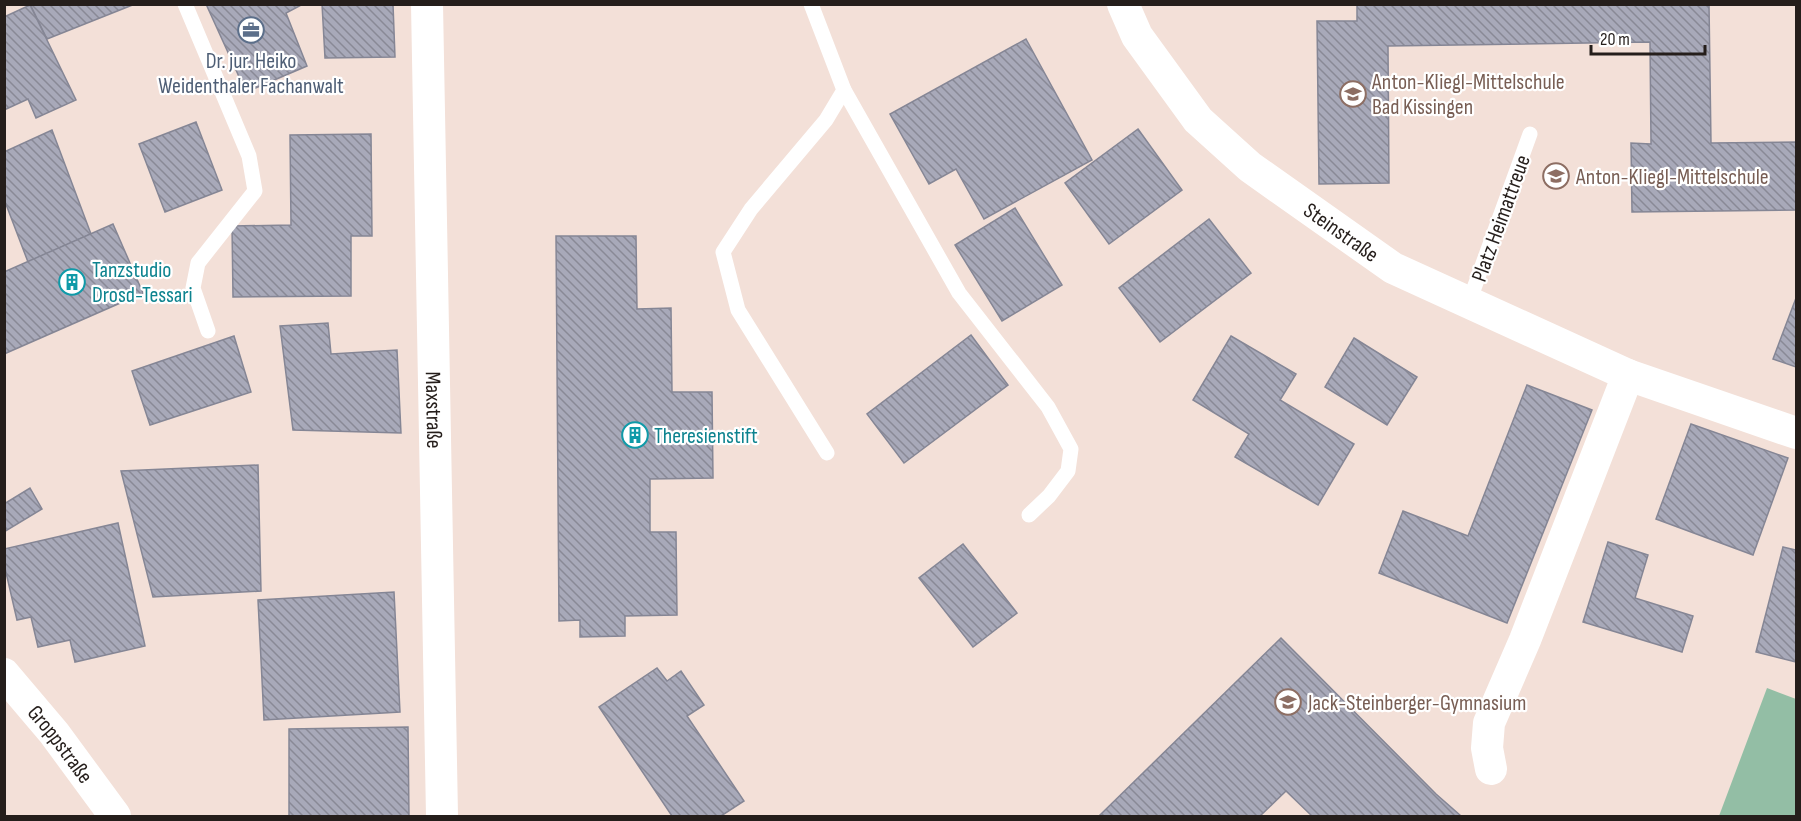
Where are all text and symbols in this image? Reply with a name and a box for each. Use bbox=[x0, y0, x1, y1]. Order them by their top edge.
office icon: Dr. jur. Heiko Weidenthaler Fachanwalt bbox=[236, 15, 266, 45]
scale bar bbox=[1591, 18, 1705, 56]
text: 20 m bbox=[1600, 29, 1630, 50]
place label: Dr. jur. Heiko Weidenthaler Fachanwalt bbox=[158, 48, 344, 100]
place label: Anton-Kliegl-Mittelschule Bad Kissingen bbox=[1371, 69, 1565, 121]
school or university icon: Anton-Kliegl-Mittelschule Bad Kissingen bbox=[1338, 79, 1368, 109]
street label: Platz Heimattreue bbox=[1466, 151, 1537, 286]
school or university icon: Anton-Kliegl-Mittelschule bbox=[1541, 161, 1571, 191]
place label: Anton-Kliegl-Mittelschule bbox=[1575, 164, 1769, 191]
street label: Steinstraße bbox=[1298, 197, 1383, 269]
place label: Tanzstudio Drosd-Tessari bbox=[92, 257, 193, 309]
building icon: Tanzstudio Drosd-Tessari bbox=[57, 267, 87, 297]
street label: Maxstraße bbox=[419, 371, 447, 449]
building icon: Theresienstift bbox=[620, 420, 650, 450]
place label: Theresienstift bbox=[654, 423, 758, 450]
school or university icon: Jack-Steinberger-Gymnasium bbox=[1273, 687, 1303, 717]
place label: Jack-Steinberger-Gymnasium bbox=[1307, 690, 1526, 717]
street label: Groppstraße bbox=[21, 700, 98, 789]

